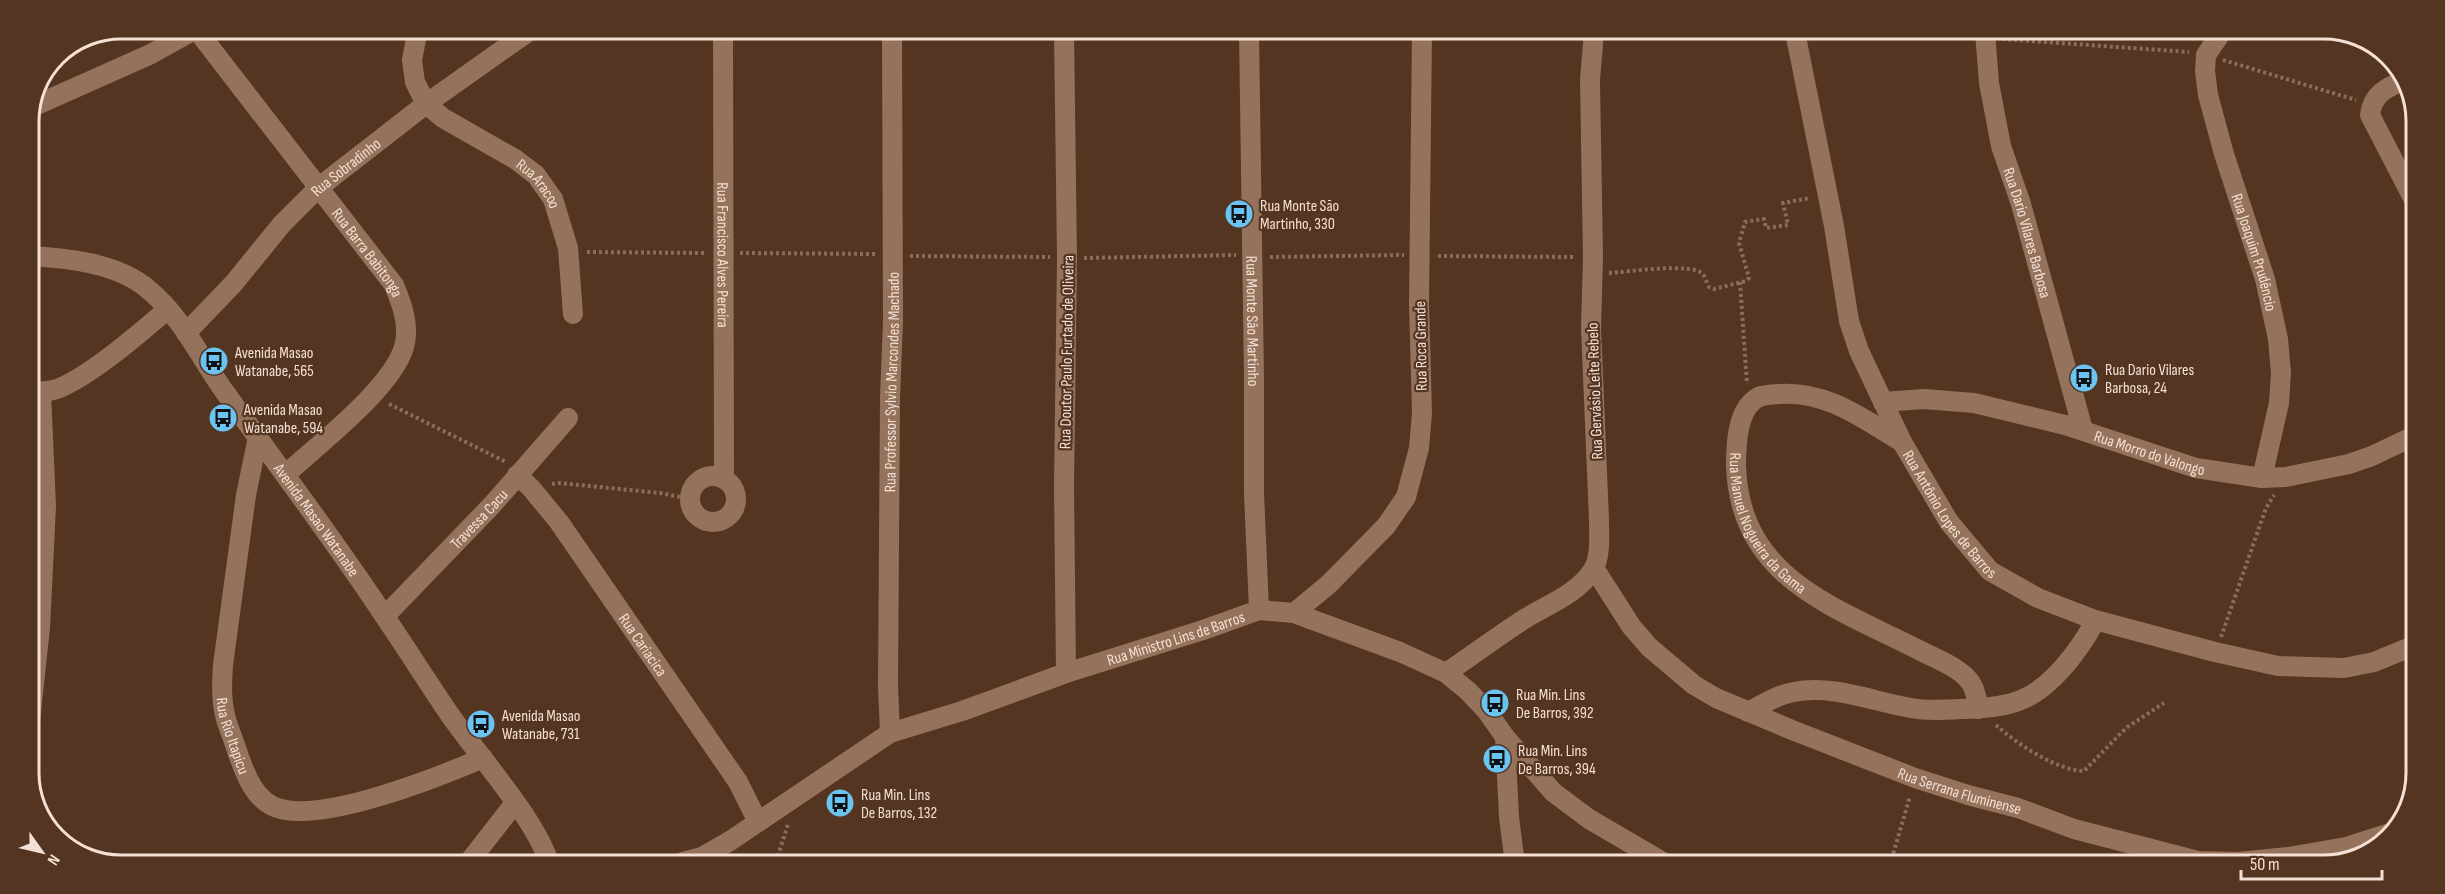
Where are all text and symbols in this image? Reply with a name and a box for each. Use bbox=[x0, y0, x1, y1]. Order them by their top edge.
street label: Rua Sobradinho bbox=[307, 135, 385, 201]
street label: Rua Aracoo bbox=[512, 155, 563, 211]
street label: Rua Dario Vilares Barbosa bbox=[1998, 165, 2054, 300]
street label: Rua Francisco Alves Pereira bbox=[712, 182, 732, 328]
street label: Rua Joaquim Prudêncio bbox=[2227, 191, 2280, 313]
place label: Rua Monte São Martinho, 330 bbox=[1260, 197, 1339, 234]
bus stop icon: Rua Monte São Martinho, 330 bbox=[1223, 198, 1255, 230]
street label: Rua Barra Babitonga bbox=[327, 205, 406, 300]
street label: Rua Doutor Paulo Furtado de Oliveira bbox=[1056, 255, 1079, 449]
street label: Rua Monte São Martinho bbox=[1241, 256, 1262, 386]
street label: Rua Professor Sylvio Marcondes Machado bbox=[881, 272, 904, 492]
street label: Rua Roca Grande bbox=[1411, 301, 1432, 391]
street label: Rua Gervásio Leite Rebelo bbox=[1584, 322, 1607, 460]
place label: Avenida Masao Watanabe, 565 bbox=[234, 344, 314, 381]
bus stop icon: Avenida Masao Watanabe, 565 bbox=[198, 345, 230, 377]
place label: Rua Dario Vilares Barbosa, 24 bbox=[2105, 361, 2195, 398]
bus stop icon: Rua Dario Vilares Barbosa, 24 bbox=[2068, 362, 2100, 394]
place label: Avenida Masao Watanabe, 594 bbox=[243, 401, 323, 438]
bus stop icon: Avenida Masao Watanabe, 594 bbox=[207, 402, 239, 434]
street label: Rua Morro do Valongo bbox=[2091, 427, 2206, 480]
street label: Rua Antônio Lopes de Barros bbox=[1898, 447, 1999, 584]
street label: Rua Manuel Nogueira da Gama bbox=[1725, 452, 1809, 598]
street label: Avenida Masao Watanabe bbox=[268, 460, 363, 581]
street label: Travessa Cacu bbox=[447, 486, 512, 553]
street label: Rua Ministro Lins de Barros bbox=[1105, 608, 1248, 671]
street label: Rua Cariacica bbox=[614, 610, 670, 680]
place label: Rua Min. Lins De Barros, 392 bbox=[1516, 686, 1594, 723]
bus stop icon: Rua Min. Lins De Barros, 392 bbox=[1479, 687, 1511, 719]
street label: Rua Rio Itapicu bbox=[211, 697, 253, 777]
place label: Avenida Masao Watanabe, 731 bbox=[501, 707, 581, 744]
bus stop icon: Avenida Masao Watanabe, 731 bbox=[465, 708, 497, 740]
place label: Rua Min. Lins De Barros, 394 bbox=[1518, 742, 1596, 779]
bus stop icon: Rua Min. Lins De Barros, 394 bbox=[1481, 743, 1513, 775]
street label: Rua Serrana Fluminense bbox=[1895, 764, 2024, 819]
place label: Rua Min. Lins De Barros, 132 bbox=[861, 786, 937, 823]
bus stop icon: Rua Min. Lins De Barros, 132 bbox=[824, 787, 856, 819]
north arrow bbox=[12, 822, 72, 882]
scale bar bbox=[2241, 843, 2382, 881]
text: N bbox=[43, 851, 63, 868]
text: 50 m bbox=[2250, 854, 2280, 875]

